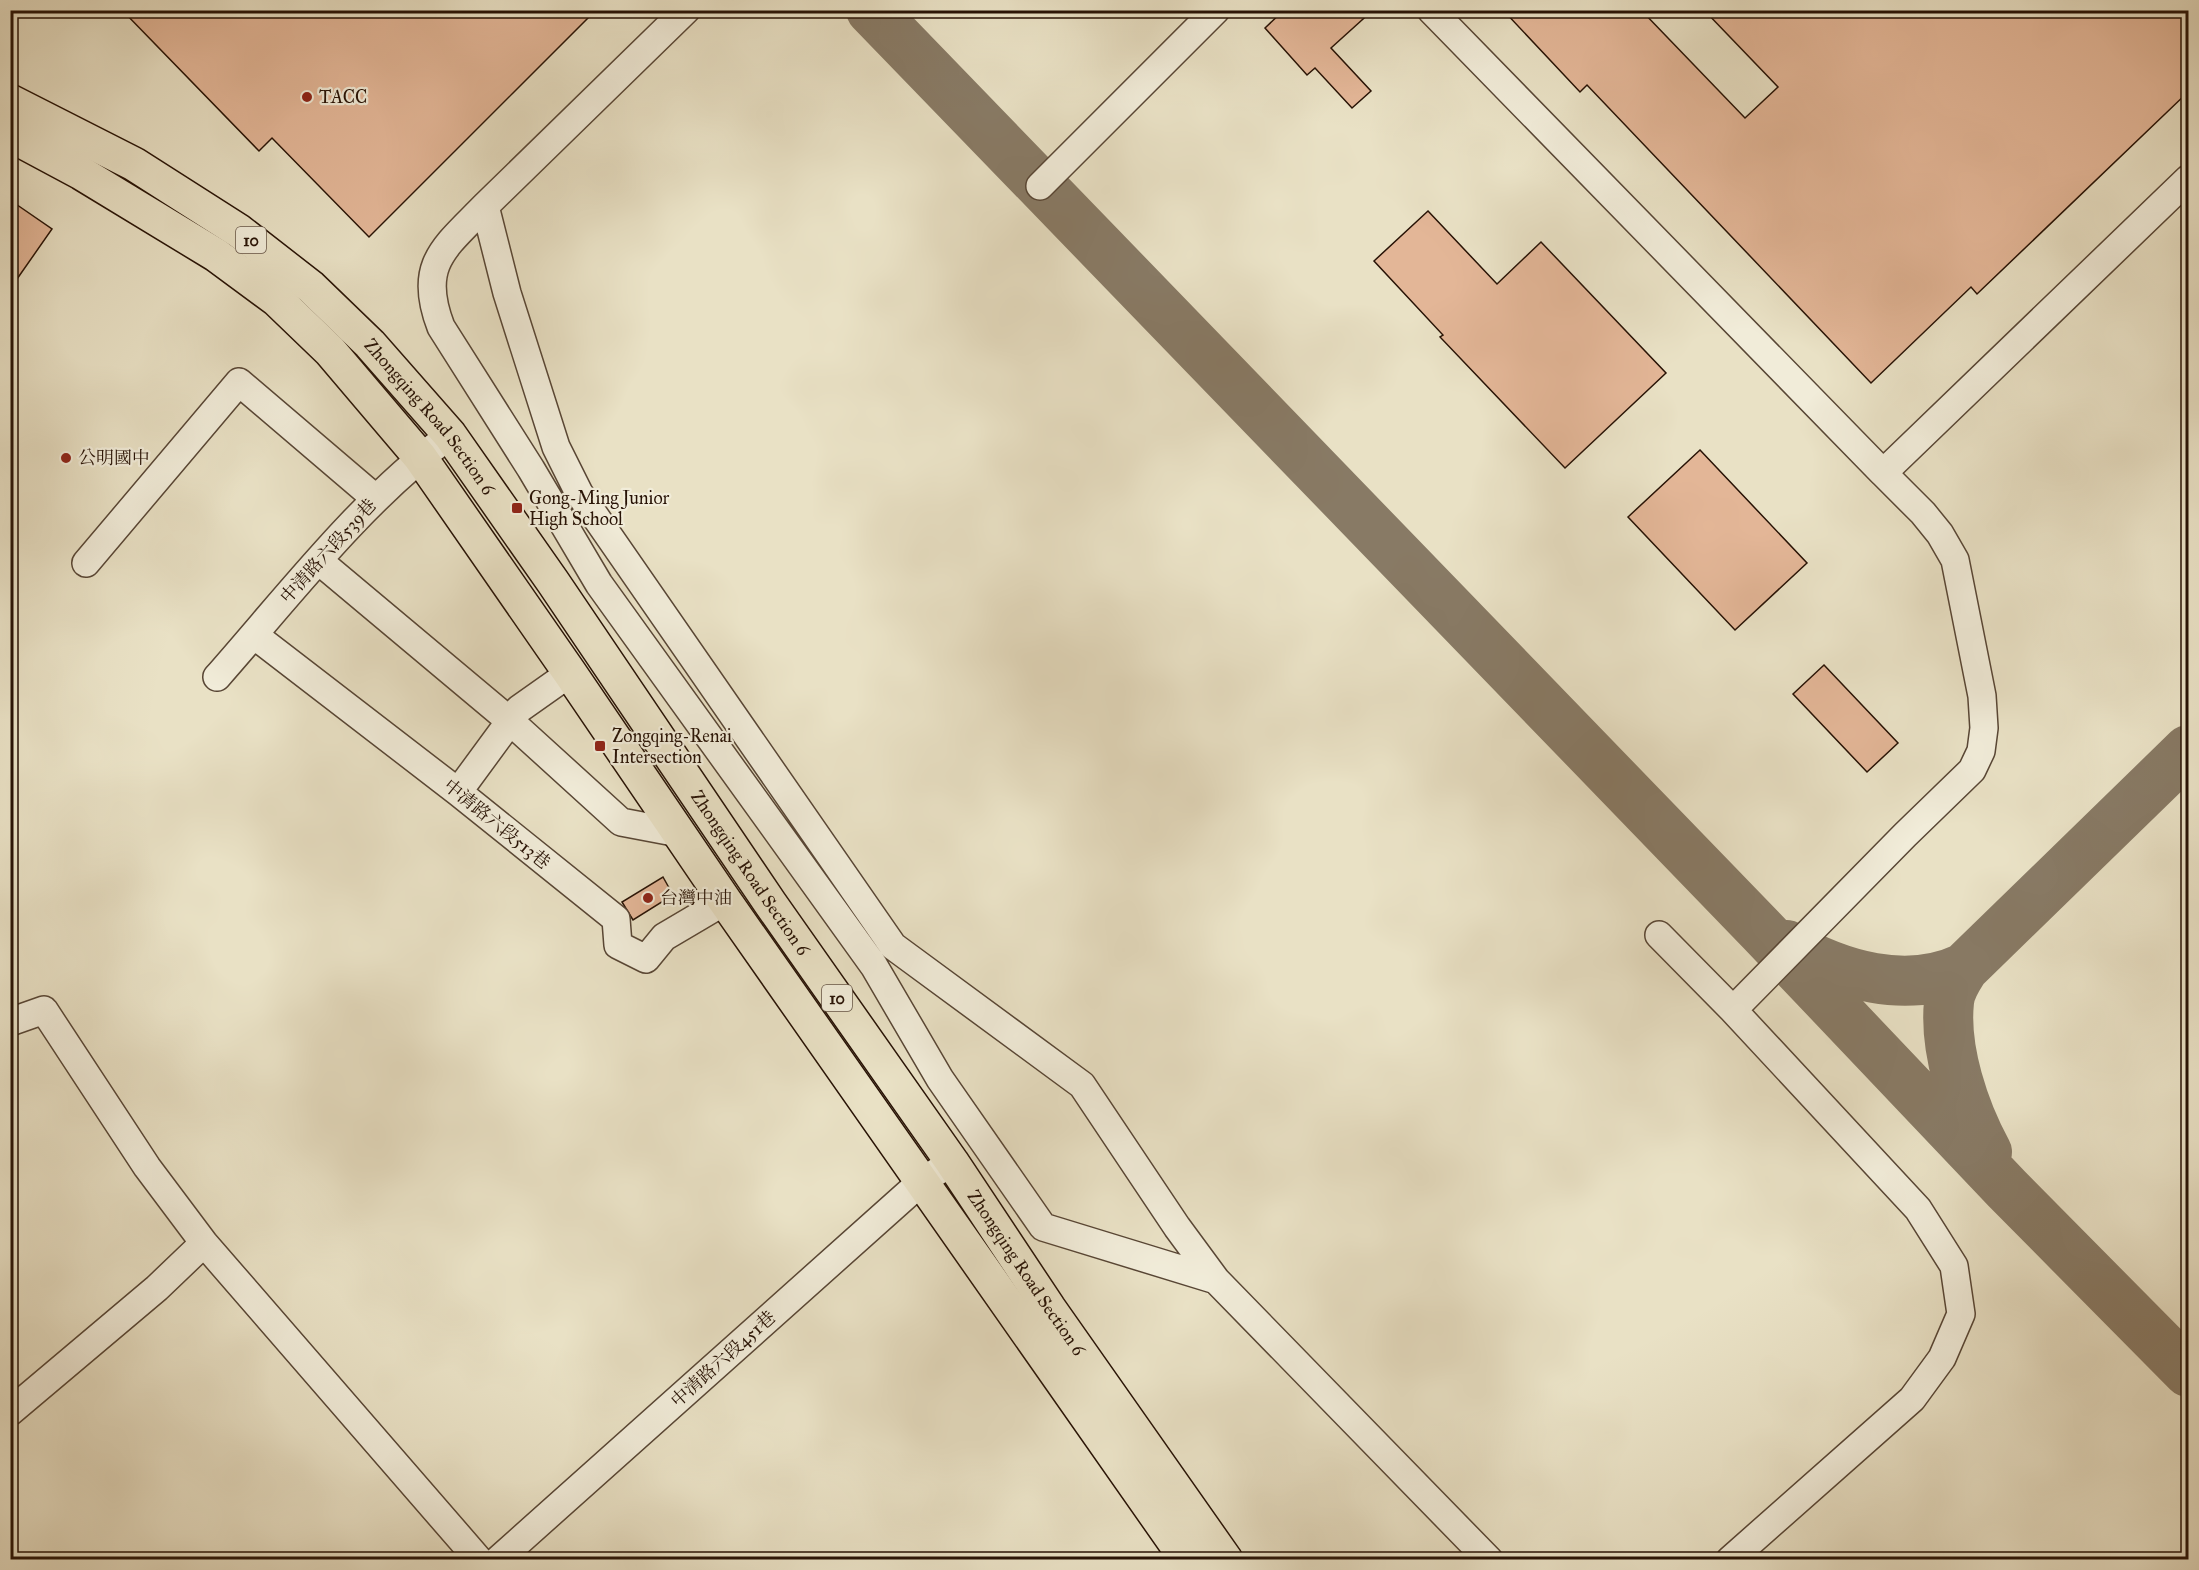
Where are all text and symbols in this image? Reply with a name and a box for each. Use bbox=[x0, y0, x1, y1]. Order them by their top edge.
place label: TACC bbox=[319, 86, 367, 108]
marker: TACC bbox=[300, 90, 314, 104]
road number: 10 bbox=[236, 227, 266, 253]
street label: Zhongqing Road Section 6 bbox=[359, 334, 500, 500]
place label: 公明國中 bbox=[78, 447, 150, 469]
marker: 公明國中 bbox=[59, 451, 73, 465]
place label: Gong-Ming Junior High School bbox=[529, 487, 670, 531]
street label: 中清路六段539巷 bbox=[275, 494, 381, 608]
marker: Gong-Ming Junior High School bbox=[510, 501, 524, 515]
place label: Zongqing-Renai Intersection bbox=[612, 725, 732, 768]
marker: Zongqing-Renai Intersection bbox=[593, 739, 607, 753]
street label: 中清路六段513巷 bbox=[439, 774, 555, 874]
street label: Zhongqing Road Section 6 bbox=[686, 786, 815, 960]
place label: 台灣中油 bbox=[660, 887, 732, 909]
marker: 台灣中油 bbox=[641, 891, 655, 905]
road number: 10 bbox=[822, 985, 852, 1011]
street label: Zhongqing Road Section 6 bbox=[963, 1186, 1090, 1361]
street label: 中清路六段451巷 bbox=[666, 1306, 780, 1412]

